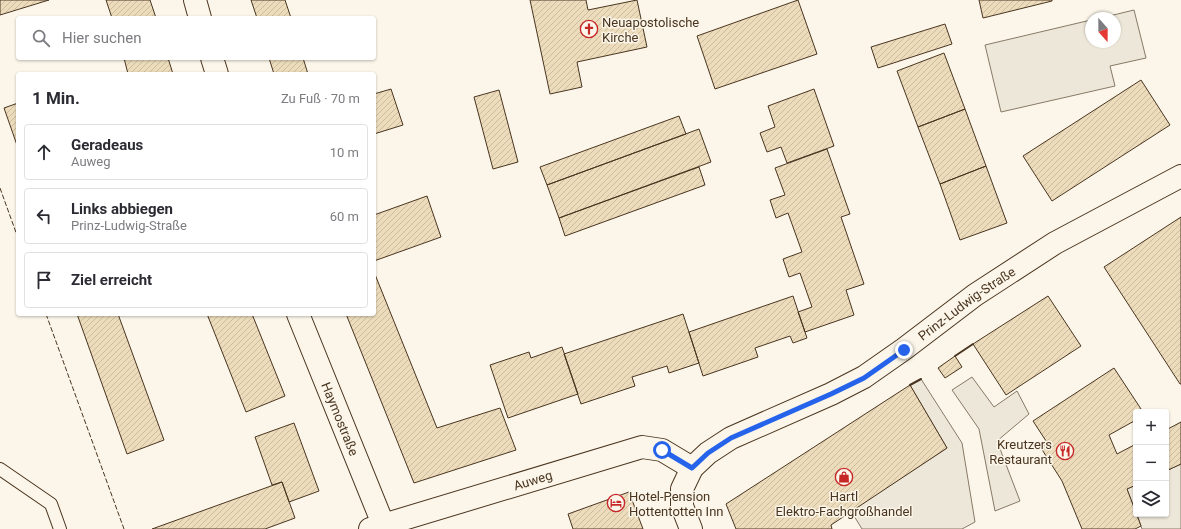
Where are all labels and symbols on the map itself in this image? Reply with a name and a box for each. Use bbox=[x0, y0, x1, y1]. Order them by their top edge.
north arrow bbox=[1085, 12, 1121, 48]
place label: Neuapostolische Kirche bbox=[602, 15, 699, 45]
church icon: Neuapostolische Kirche bbox=[579, 19, 599, 39]
street label: Prinz-Ludwig-Straße bbox=[915, 264, 1018, 344]
route end bbox=[895, 341, 913, 359]
street label: Haymostraße bbox=[318, 380, 362, 458]
place label: Kreutzers Restaurant bbox=[989, 437, 1052, 467]
route start bbox=[653, 441, 671, 459]
restaurant icon: Kreutzers Restaurant bbox=[1055, 441, 1075, 461]
shop icon: Hartl Elektro-Fachgroßhandel bbox=[834, 467, 854, 487]
street label: Auweg bbox=[512, 468, 554, 493]
place label: Hotel-Pension Hottentotten Inn bbox=[629, 489, 724, 519]
place label: Hartl Elektro-Fachgroßhandel bbox=[775, 489, 913, 519]
hotel icon: Hotel-Pension Hottentotten Inn bbox=[606, 493, 626, 513]

